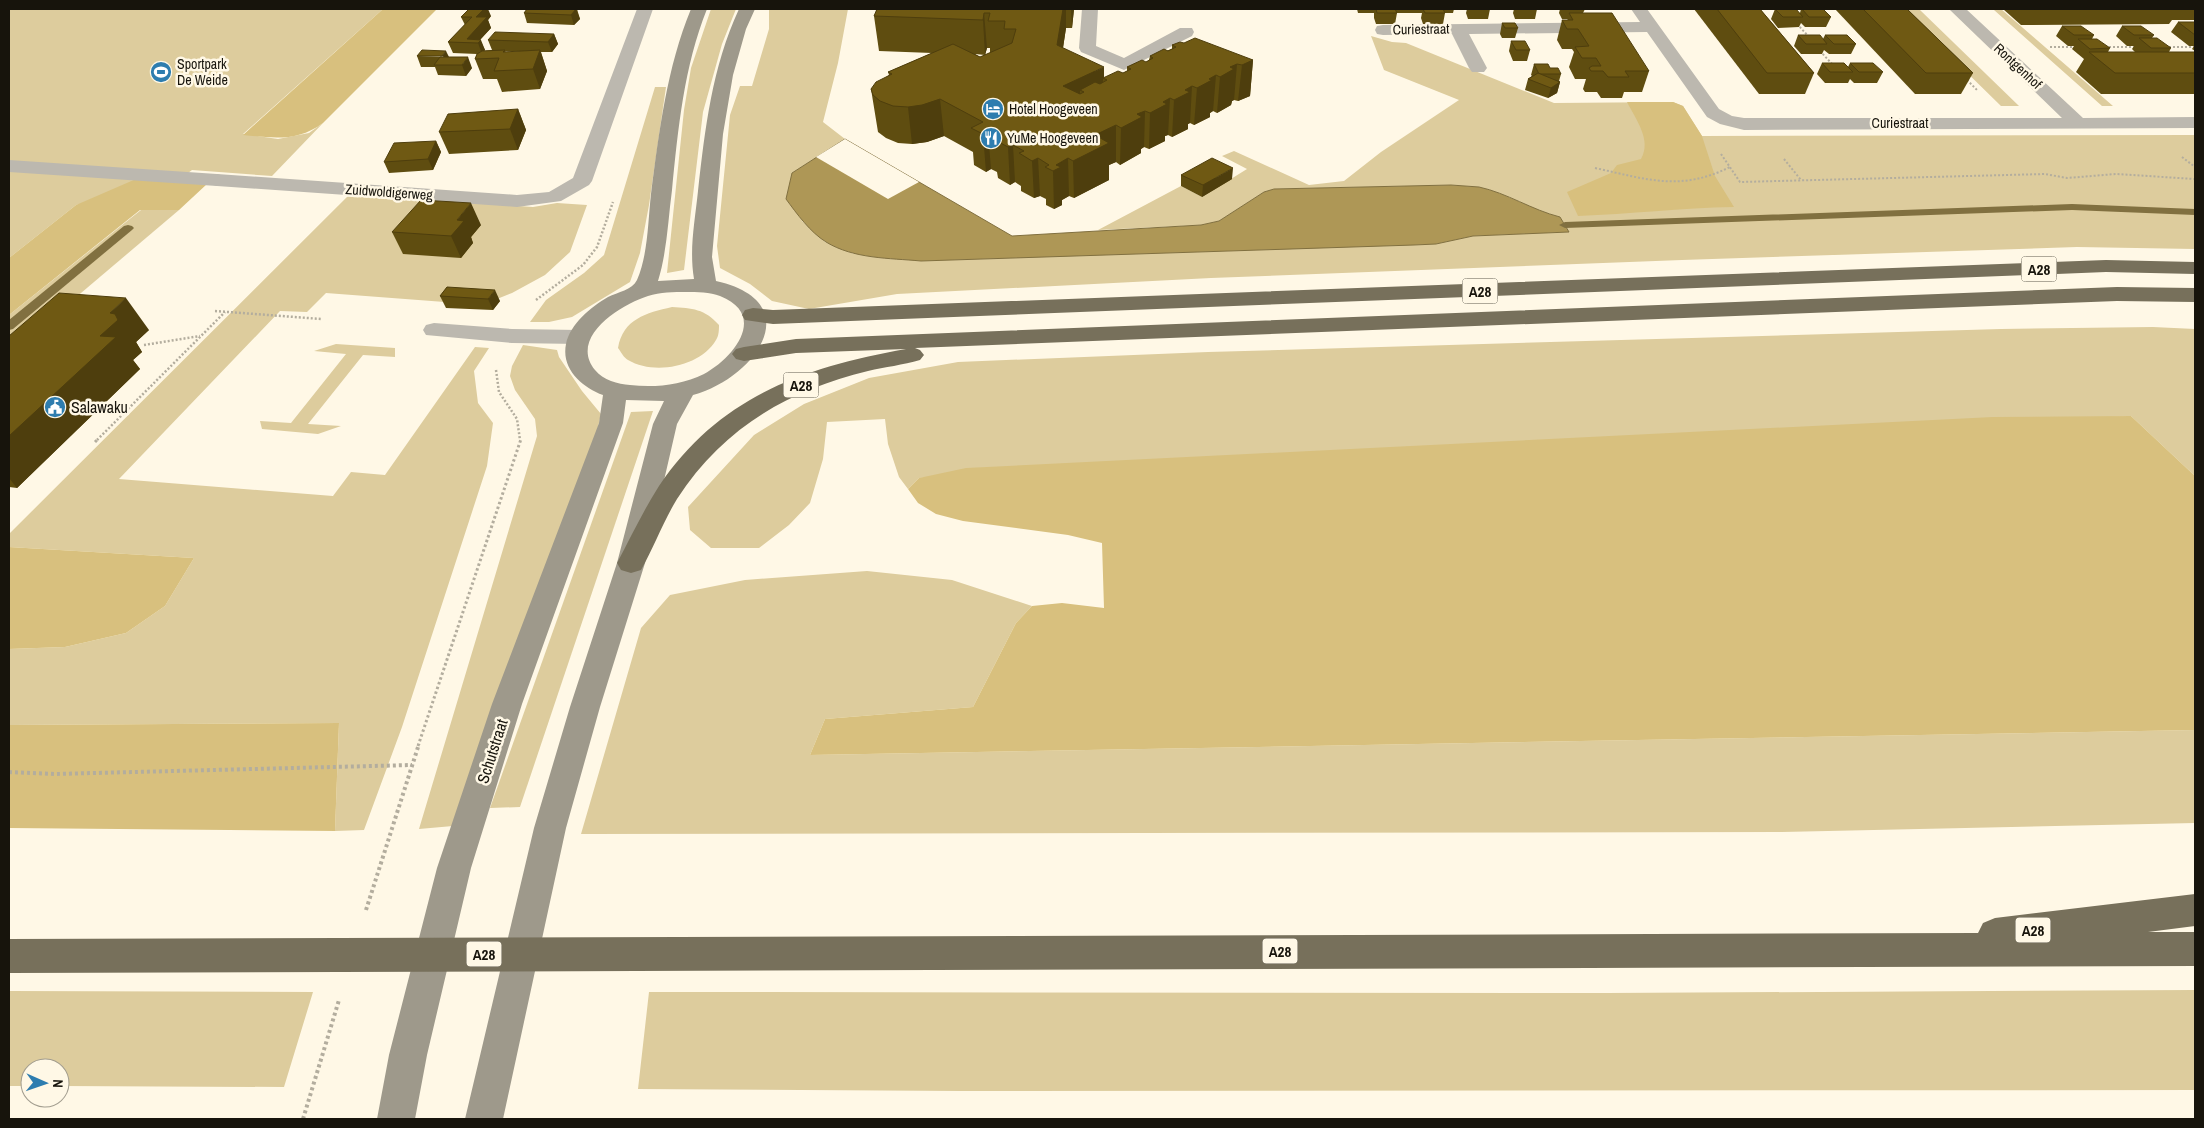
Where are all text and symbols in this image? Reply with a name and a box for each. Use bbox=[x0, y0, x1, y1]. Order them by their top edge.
street label: Curiestraat bbox=[1392, 20, 1450, 38]
street label: Rontgenhof bbox=[1990, 39, 2046, 93]
place label: Sportpark De Weide bbox=[177, 55, 228, 89]
sports icon: Sportpark De Weide bbox=[149, 60, 173, 84]
hotel icon: Hotel Hoogeveen bbox=[981, 97, 1005, 121]
place label: Hotel Hoogeveen bbox=[1009, 100, 1098, 118]
street label: Curiestraat bbox=[1872, 114, 1928, 132]
restaurant icon: YuMe Hoogeveen bbox=[979, 126, 1003, 150]
place label: YuMe Hoogeveen bbox=[1007, 129, 1098, 147]
street label: Zuidwoldigerweg bbox=[345, 180, 434, 204]
road number: A28 bbox=[2022, 256, 2056, 282]
road number: A28 bbox=[1462, 278, 1498, 304]
road number: A28 bbox=[784, 372, 818, 398]
public building icon: Salawaku bbox=[43, 395, 67, 419]
place label: Salawaku bbox=[71, 396, 128, 418]
street label: Schutstraat bbox=[471, 716, 513, 786]
road number: A28 bbox=[2016, 918, 2050, 942]
road number: A28 bbox=[1262, 938, 1298, 964]
road number: A28 bbox=[466, 942, 502, 966]
north arrow bbox=[20, 1058, 70, 1108]
text: N bbox=[49, 1079, 67, 1088]

